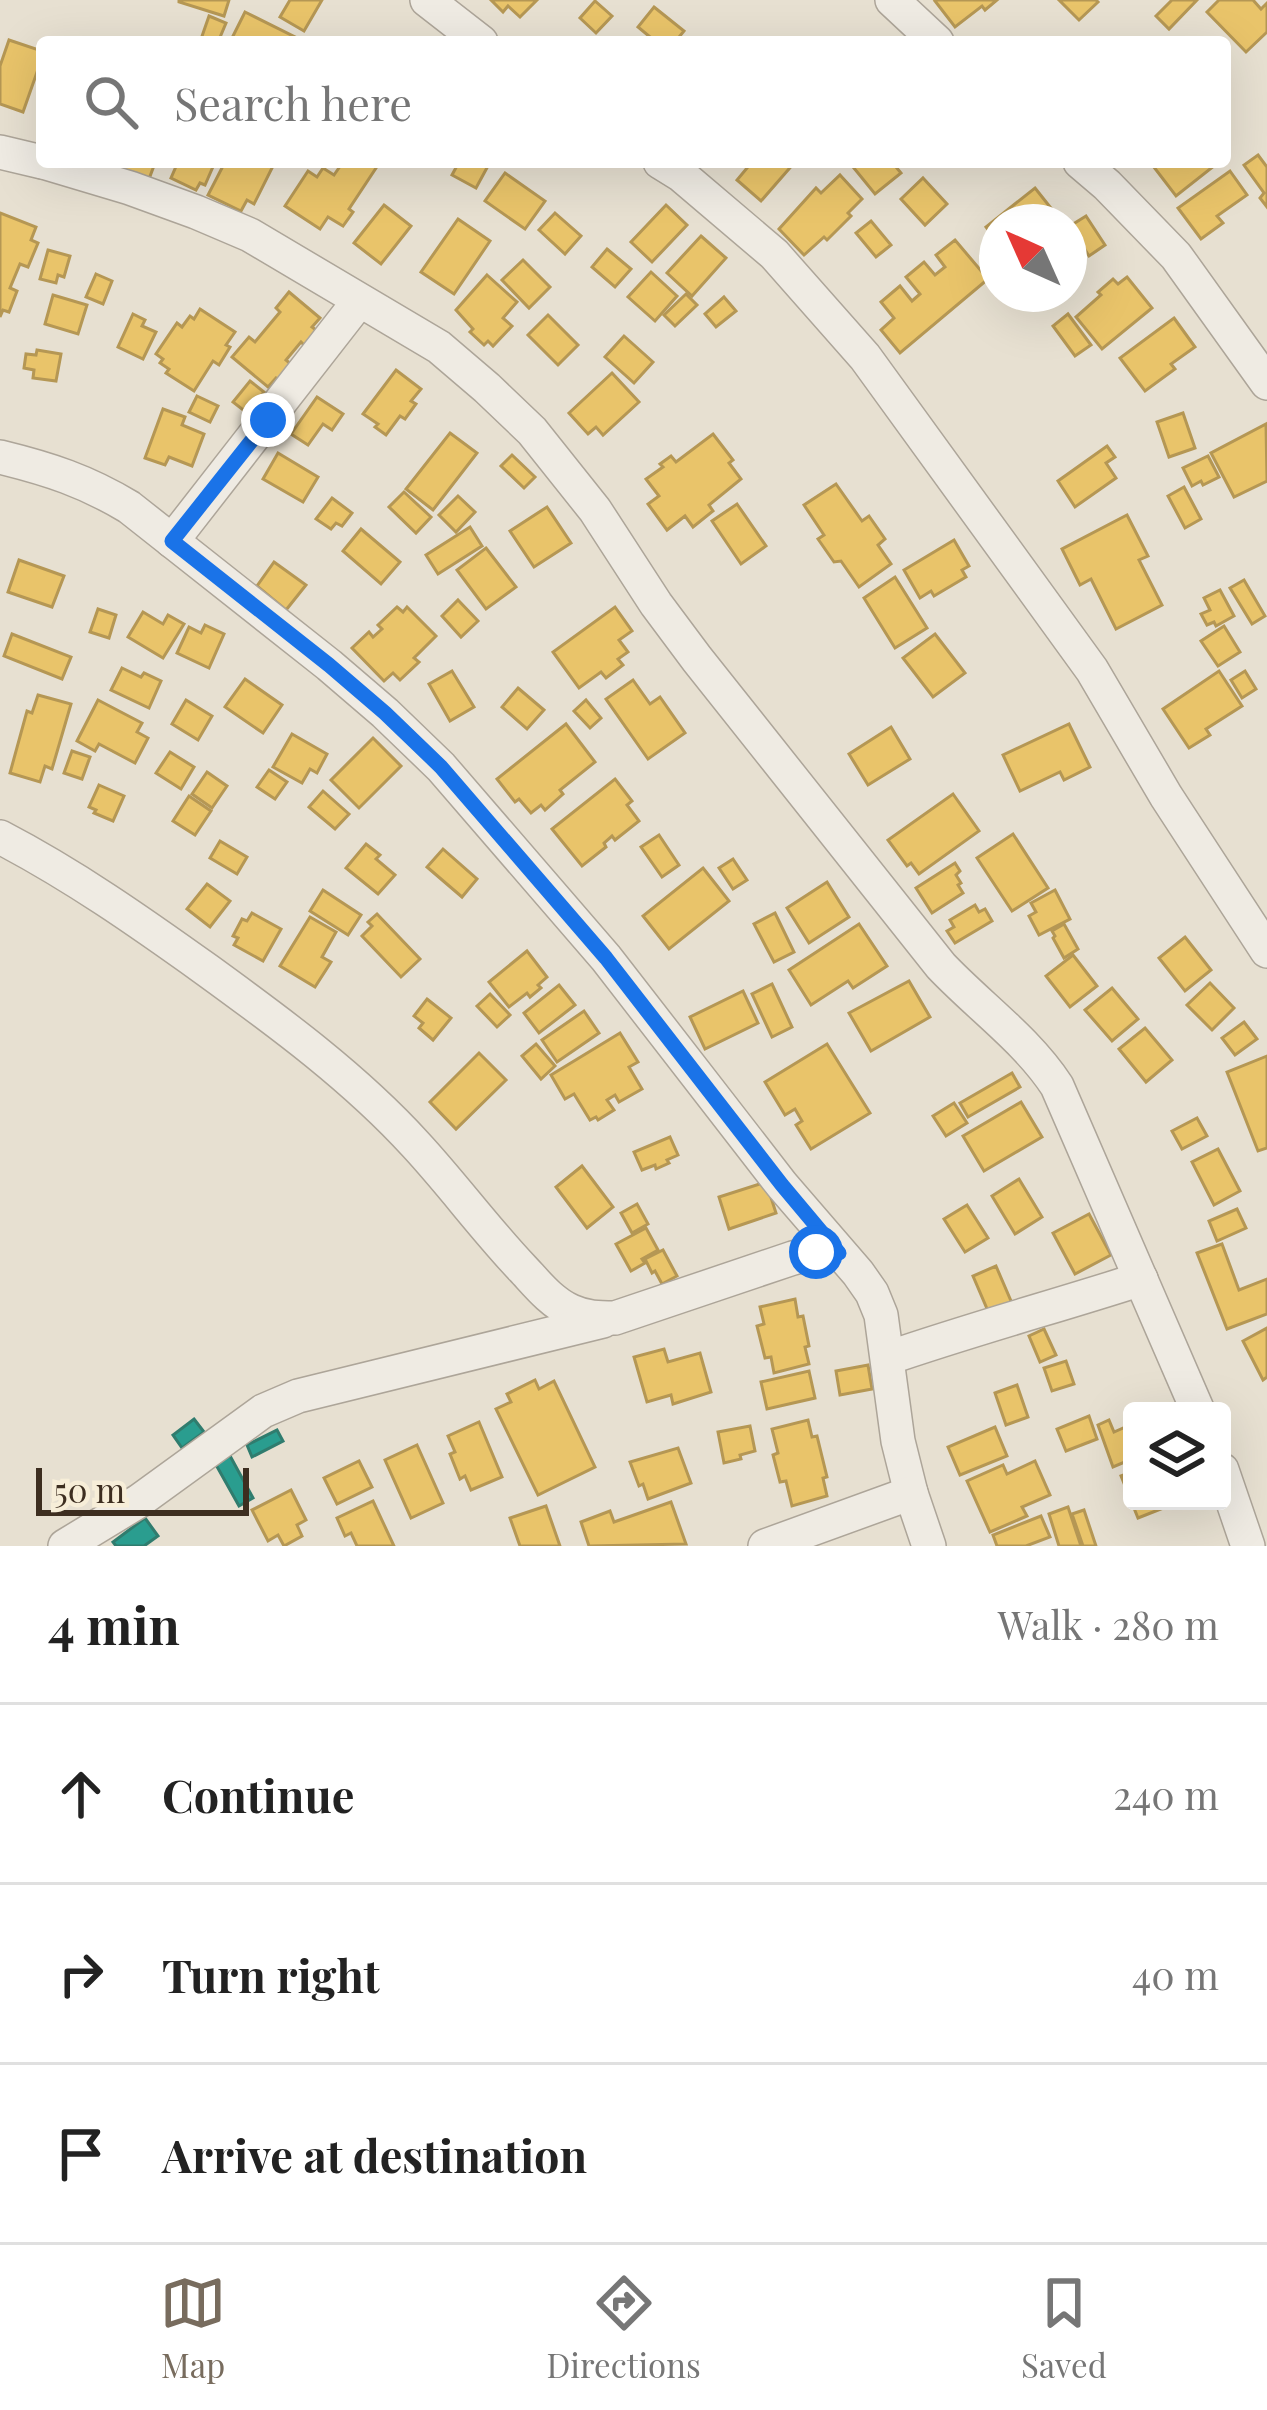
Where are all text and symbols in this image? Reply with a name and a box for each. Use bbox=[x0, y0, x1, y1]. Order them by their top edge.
search box bbox=[36, 36, 1231, 168]
icon: search bbox=[78, 69, 144, 135]
text: Search here bbox=[174, 72, 412, 132]
north arrow bbox=[979, 204, 1087, 312]
route end bbox=[241, 393, 295, 447]
route start bbox=[789, 1225, 843, 1279]
map controls bbox=[1123, 1402, 1231, 1510]
button: layers bbox=[1123, 1402, 1231, 1510]
scale bar bbox=[36, 1462, 249, 1515]
text: 50 m bbox=[54, 1467, 125, 1511]
text: 4 min bbox=[48, 1590, 180, 1658]
text: Walk · 280 m bbox=[998, 1598, 1219, 1650]
icon: ahead bbox=[48, 1761, 114, 1827]
text: Continue bbox=[162, 1764, 354, 1824]
text: 240 m bbox=[1113, 1768, 1219, 1820]
icon: right bbox=[48, 1941, 114, 2007]
text: Turn right bbox=[162, 1944, 380, 2004]
text: 40 m bbox=[1132, 1948, 1219, 2000]
icon: arrive bbox=[48, 2121, 114, 2187]
text: Arrive at destination bbox=[162, 2124, 587, 2184]
tab: Map bbox=[160, 2270, 226, 2386]
tab: Directions bbox=[546, 2270, 701, 2386]
tab: Saved bbox=[1021, 2270, 1107, 2386]

